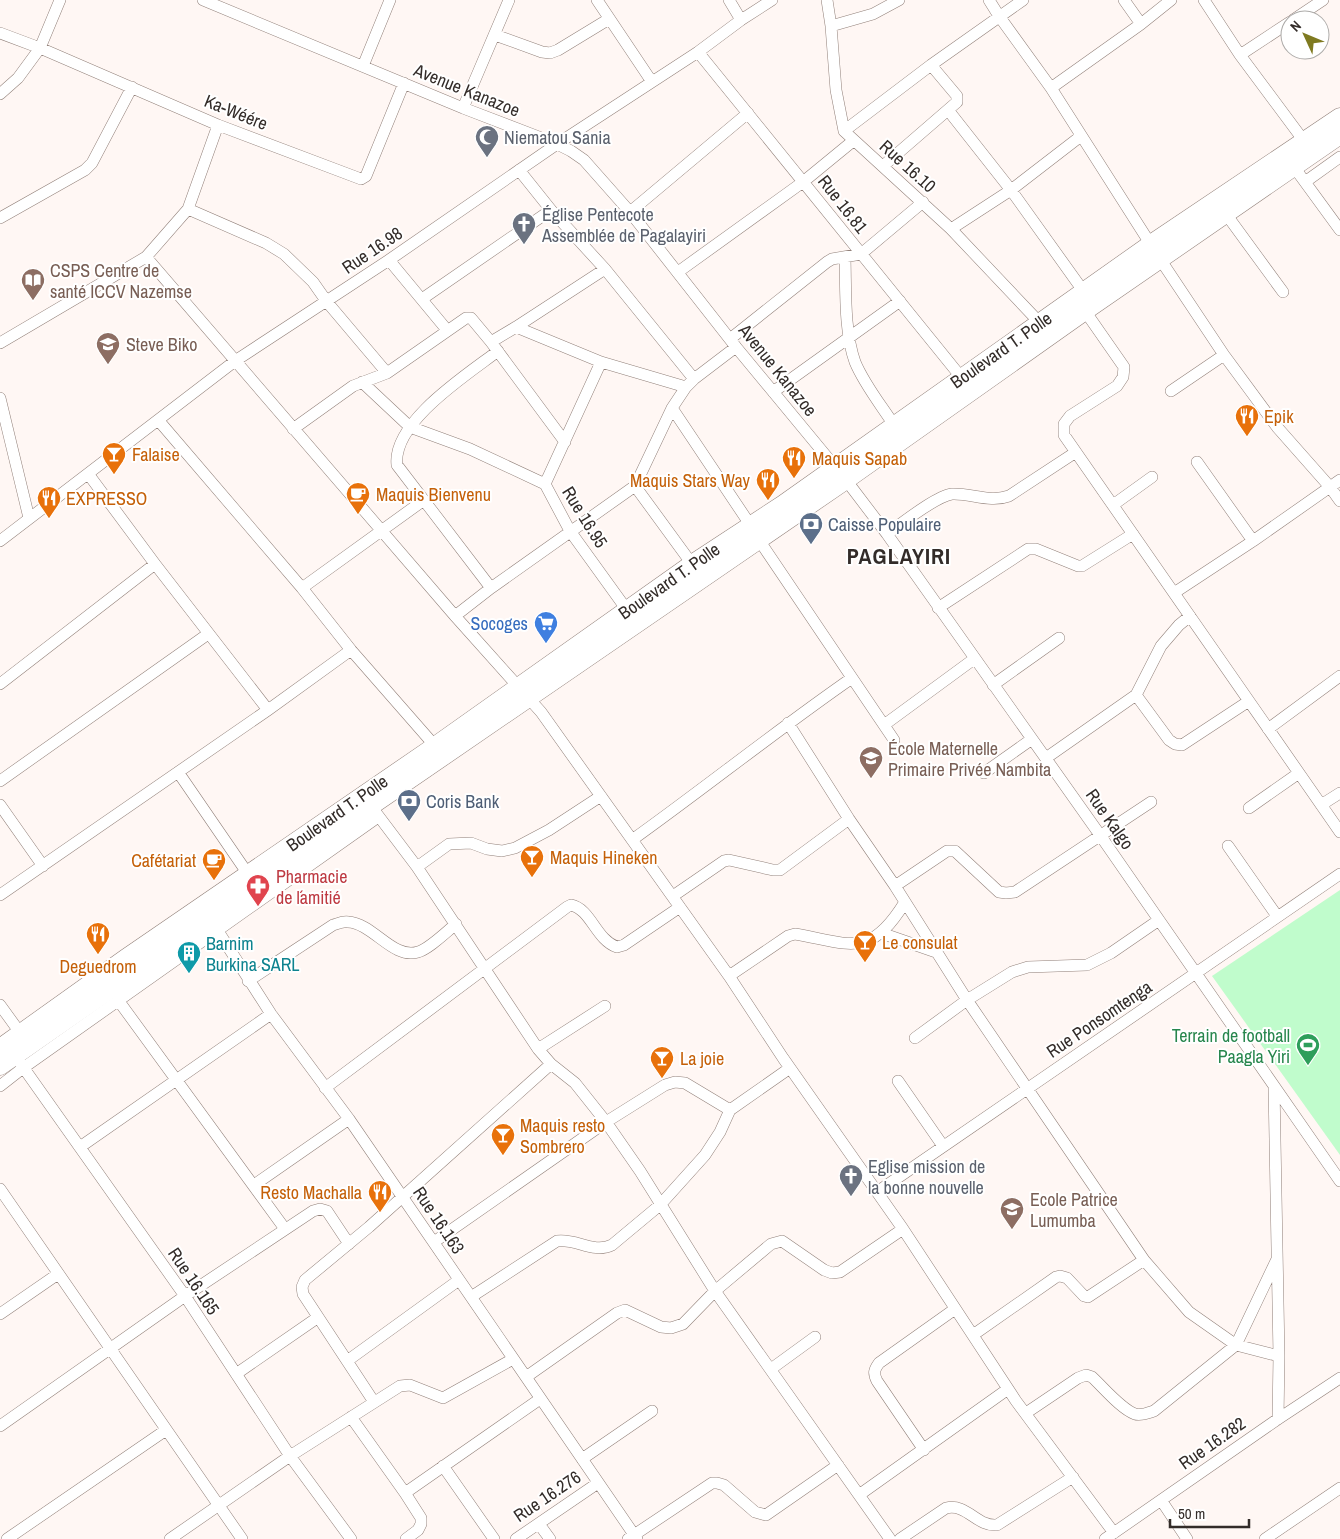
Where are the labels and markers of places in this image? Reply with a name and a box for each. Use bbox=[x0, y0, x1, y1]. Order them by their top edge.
mosque icon: Niematou Sania bbox=[474, 124, 500, 158]
place label: Niematou Sania bbox=[504, 125, 611, 150]
place label: Église Pentecote Assemblée de Pagalayiri bbox=[541, 202, 706, 248]
church icon: Église Pentecote Assemblée de Pagalayiri bbox=[511, 211, 537, 245]
place label: CSPS Centre de santé ICCV Nazemse bbox=[50, 258, 192, 304]
library icon: CSPS Centre de santé ICCV Nazemse bbox=[20, 267, 46, 301]
school or university icon: Steve Biko bbox=[95, 331, 121, 365]
place label: Steve Biko bbox=[126, 332, 197, 357]
restaurant icon: Epik bbox=[1234, 403, 1260, 437]
place label: Epik bbox=[1264, 404, 1294, 429]
bar icon: Falaise bbox=[101, 441, 127, 475]
place label: Falaise bbox=[132, 442, 180, 467]
restaurant icon: Maquis Sapab bbox=[781, 445, 807, 479]
place label: Maquis Sapab bbox=[812, 446, 907, 471]
restaurant icon: Maquis Stars Way bbox=[755, 467, 781, 501]
place label: Maquis Stars Way bbox=[630, 468, 751, 493]
cafe icon: Maquis Bienvenu bbox=[345, 481, 371, 515]
place label: Maquis Bienvenu bbox=[376, 482, 491, 507]
restaurant icon: EXPRESSO bbox=[36, 485, 62, 519]
place label: EXPRESSO bbox=[66, 486, 147, 511]
bank icon: Caisse Populaire bbox=[798, 511, 824, 545]
place label: Caisse Populaire bbox=[828, 512, 941, 537]
supermarket icon: Socoges bbox=[533, 610, 559, 644]
place label: Socoges bbox=[471, 611, 528, 636]
place label: École Maternelle Primaire Privée Nambita bbox=[888, 736, 1051, 782]
school or university icon: École Maternelle Primaire Privée Nambita bbox=[858, 745, 884, 779]
bank icon: Coris Bank bbox=[396, 788, 422, 822]
place label: Coris Bank bbox=[426, 789, 500, 814]
bar icon: Maquis Hineken bbox=[519, 844, 545, 878]
place label: Maquis Hineken bbox=[550, 845, 657, 870]
cafe icon: Cafétariat bbox=[201, 847, 227, 881]
place label: Cafétariat bbox=[131, 848, 196, 873]
place label: Pharmacie de l´amitié bbox=[276, 864, 347, 910]
pharmacy icon: Pharmacie de l´amitié bbox=[245, 873, 271, 907]
restaurant icon: Deguedrom bbox=[85, 921, 111, 955]
bar icon: Le consulat bbox=[852, 929, 878, 963]
place label: Le consulat bbox=[882, 930, 958, 955]
place label: Barnim Burkina SARL bbox=[206, 931, 300, 977]
building icon: Barnim Burkina SARL bbox=[176, 940, 202, 974]
place label: Deguedrom bbox=[59, 954, 137, 979]
place label: Terrain de football Paagla Yiri bbox=[1172, 1023, 1290, 1069]
sports icon: Terrain de football Paagla Yiri bbox=[1295, 1032, 1321, 1066]
bar icon: La joie bbox=[649, 1045, 675, 1079]
place label: La joie bbox=[680, 1046, 724, 1071]
place label: Maquis resto Sombrero bbox=[520, 1113, 605, 1159]
bar icon: Maquis resto Sombrero bbox=[490, 1122, 516, 1156]
place label: Eglise mission de la bonne nouvelle bbox=[868, 1154, 985, 1200]
church icon: Eglise mission de la bonne nouvelle bbox=[838, 1163, 864, 1197]
restaurant icon: Resto Machalla bbox=[367, 1179, 393, 1213]
place label: Resto Machalla bbox=[260, 1180, 362, 1205]
place label: Ecole Patrice Lumumba bbox=[1030, 1187, 1118, 1233]
school or university icon: Ecole Patrice Lumumba bbox=[999, 1196, 1025, 1230]

